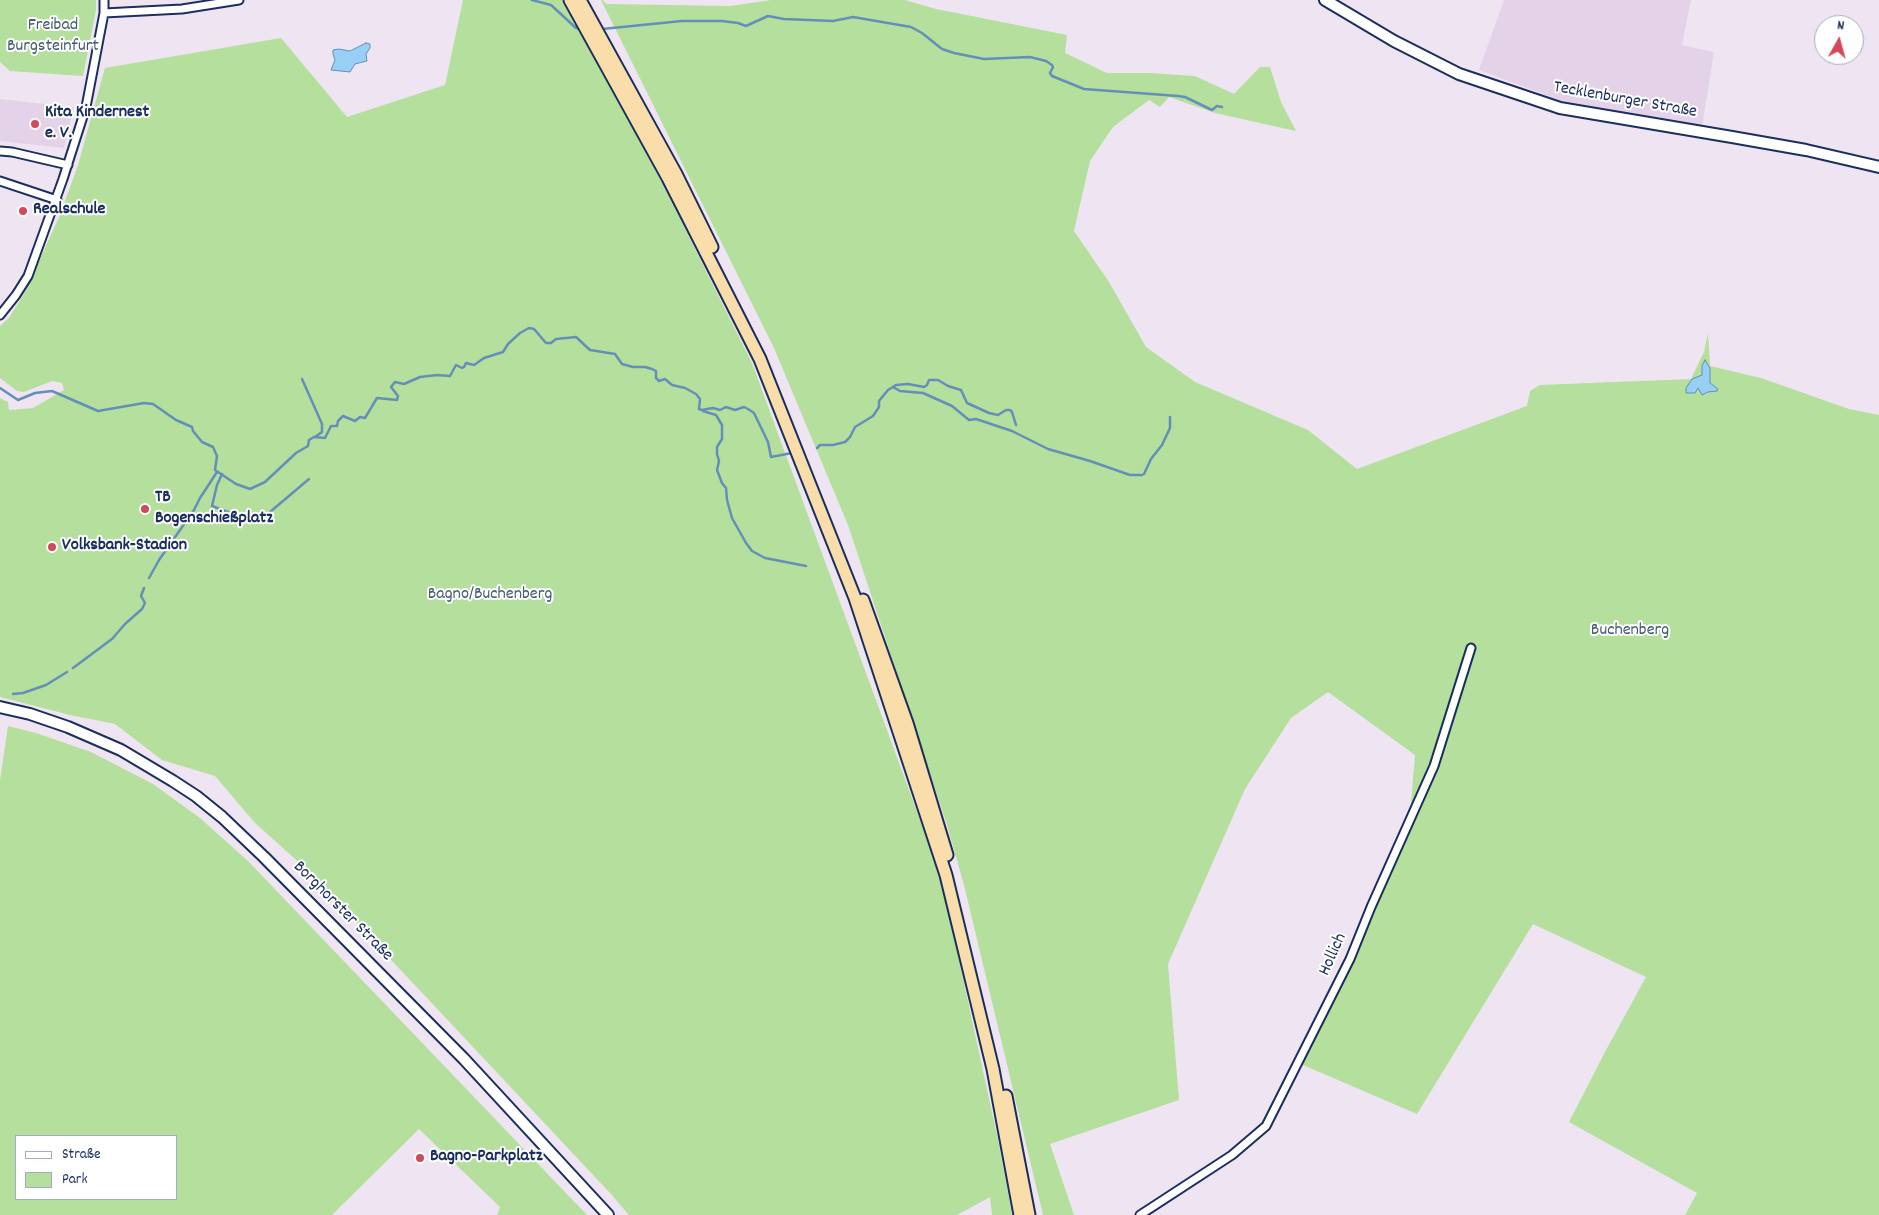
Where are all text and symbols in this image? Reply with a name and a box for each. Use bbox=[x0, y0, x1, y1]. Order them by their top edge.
north arrow bbox=[1814, 15, 1864, 65]
park label: Freibad Burgsteinfurt bbox=[7, 16, 99, 58]
text: N bbox=[1836, 16, 1845, 36]
street label: Tecklenburger Straße bbox=[1552, 78, 1698, 124]
place label: Kita Kindernest e. V. bbox=[45, 103, 149, 146]
marker: Kita Kindernest e. V. bbox=[29, 118, 41, 130]
place label: Realschule bbox=[33, 200, 105, 222]
marker: Realschule bbox=[17, 205, 29, 217]
place label: TB Bogenschießplatz bbox=[155, 488, 273, 530]
marker: TB Bogenschießplatz bbox=[139, 503, 151, 515]
place label: Volksbank-Stadion bbox=[62, 536, 187, 558]
marker: Volksbank-Stadion bbox=[46, 541, 58, 553]
park label: Bagno/Buchenberg bbox=[428, 585, 552, 607]
park label: Buchenberg bbox=[1591, 621, 1669, 643]
street label: Borghorster Straße bbox=[287, 857, 397, 967]
street label: Hollich bbox=[1315, 930, 1353, 980]
legend bbox=[15, 1135, 178, 1200]
text: Straße bbox=[62, 1144, 100, 1166]
place label: Bagno-Parkplatz bbox=[430, 1147, 543, 1169]
marker: Bagno-Parkplatz bbox=[414, 1152, 426, 1164]
text: Park bbox=[62, 1169, 88, 1191]

